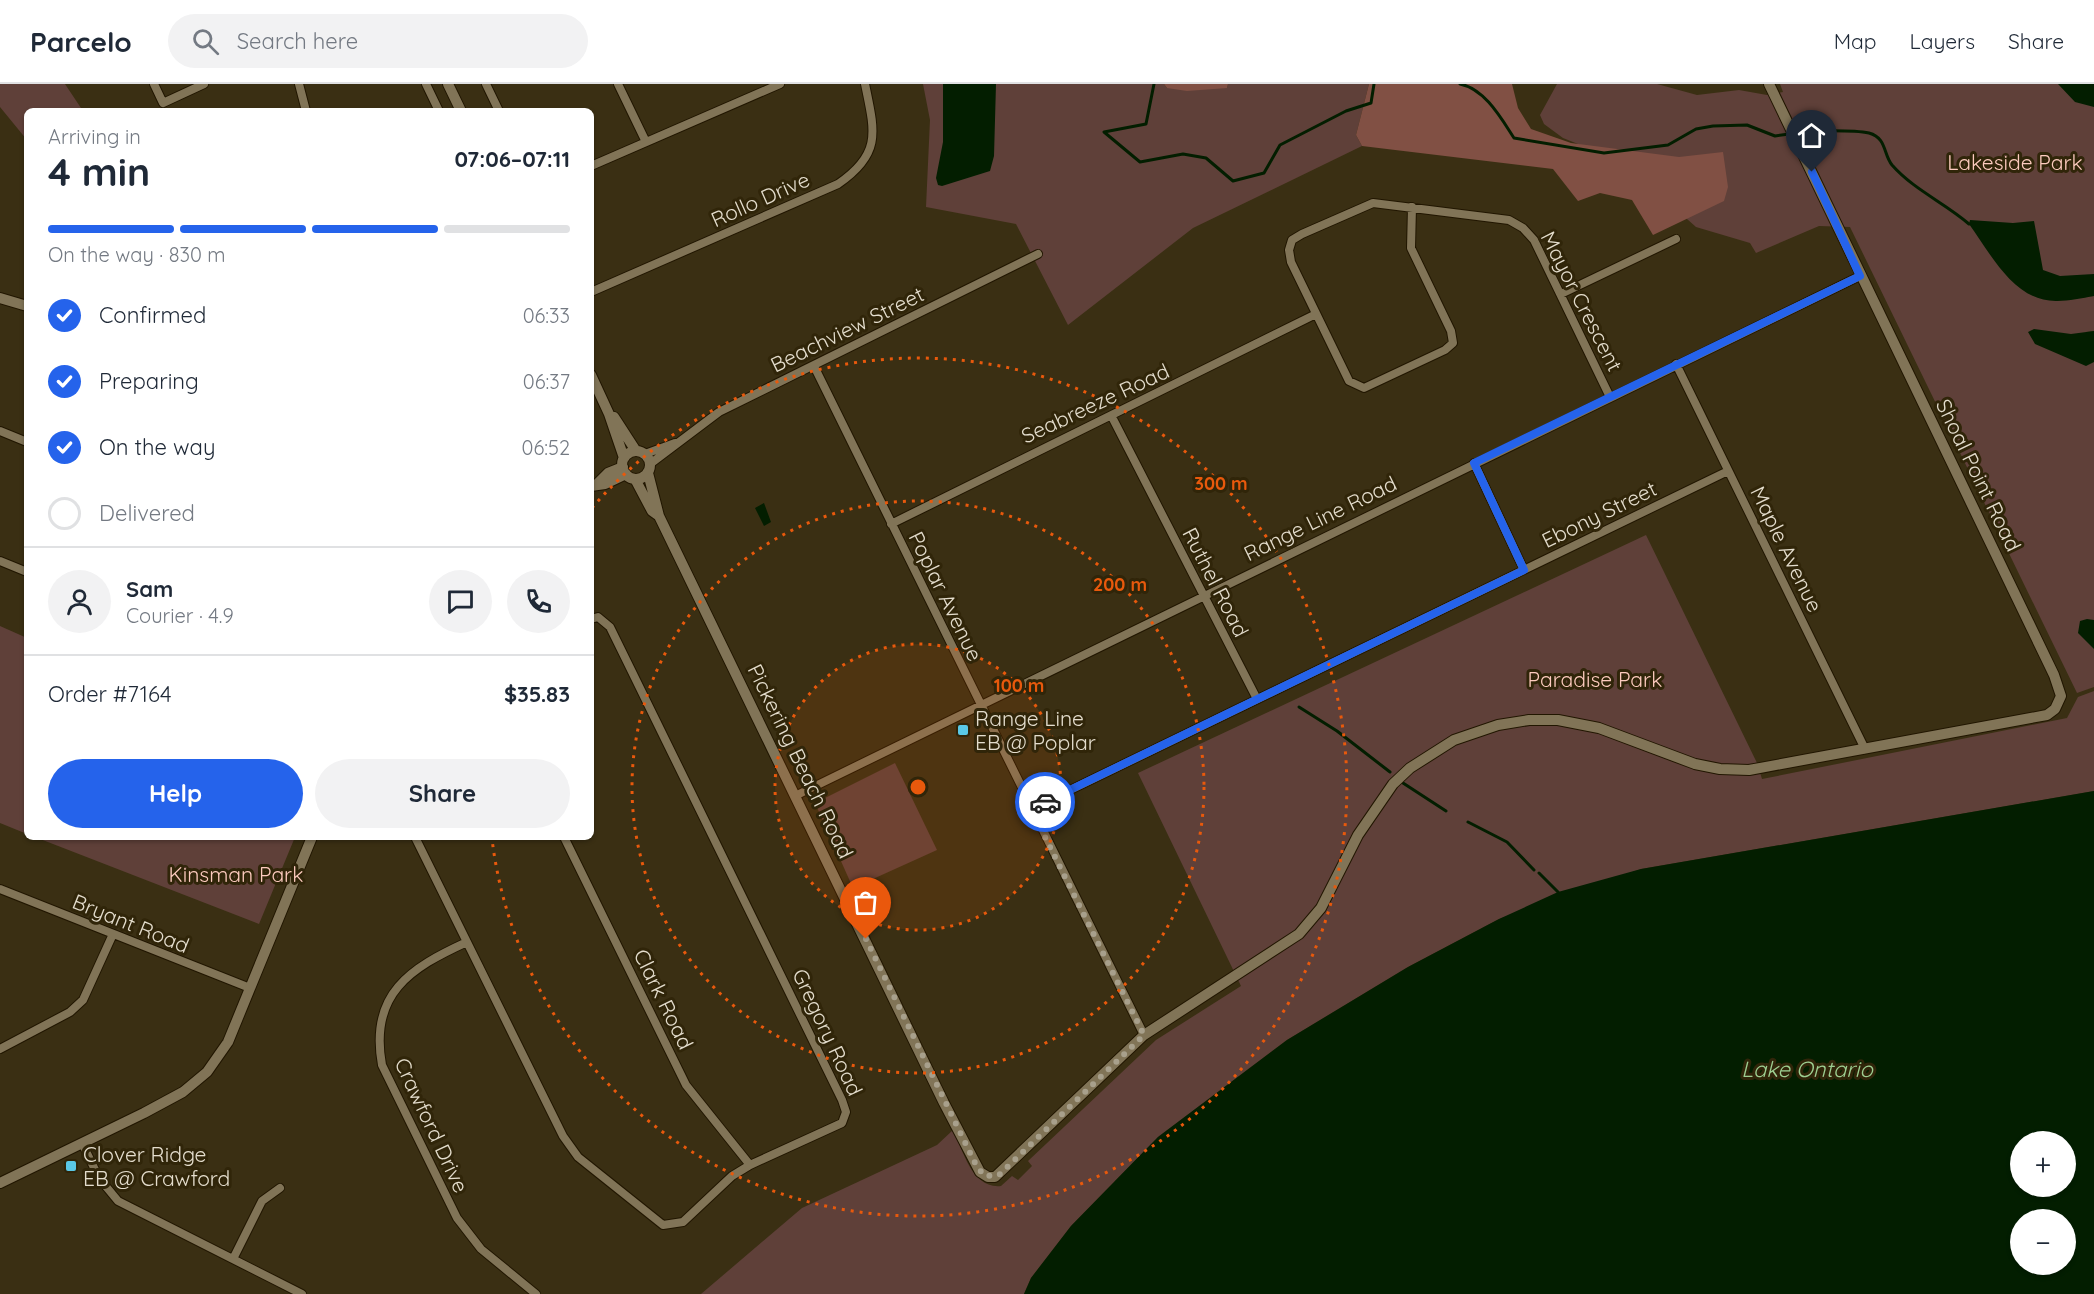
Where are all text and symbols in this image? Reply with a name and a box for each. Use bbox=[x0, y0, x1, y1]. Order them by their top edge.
search box bbox=[168, 14, 588, 68]
text: Parcelo bbox=[30, 24, 132, 59]
icon: search bbox=[189, 25, 222, 58]
text: Search here bbox=[237, 27, 358, 55]
text: Map bbox=[1834, 28, 1877, 54]
text: Layers bbox=[1910, 28, 1975, 54]
text: Share bbox=[2008, 28, 2064, 54]
pin bbox=[1786, 110, 1837, 172]
icon: home bbox=[1795, 119, 1828, 152]
text: Arriving in bbox=[48, 124, 141, 149]
text: 07:06–07:11 bbox=[454, 145, 570, 173]
text: 4 min bbox=[48, 147, 150, 196]
park label: Lakeside Park bbox=[1947, 149, 2083, 175]
street label: Rollo Drive bbox=[707, 166, 813, 232]
street label: Mayor Crescent bbox=[1536, 227, 1628, 375]
text: On the way · 830 m bbox=[48, 242, 226, 267]
street label: Beachview Street bbox=[766, 281, 928, 377]
icon: check bbox=[48, 299, 81, 332]
text: Confirmed bbox=[99, 301, 206, 329]
text: 06:33 bbox=[523, 303, 570, 328]
street label: Seabreeze Road bbox=[1017, 357, 1173, 449]
icon: check bbox=[48, 365, 81, 398]
text: Preparing bbox=[99, 367, 199, 395]
text: 06:37 bbox=[523, 369, 570, 394]
street label: Shoal Point Road bbox=[1931, 395, 2027, 555]
icon: check bbox=[48, 431, 81, 464]
text: On the way bbox=[99, 433, 215, 461]
text: 06:52 bbox=[522, 435, 570, 460]
street label: Range Line Road bbox=[1239, 470, 1401, 566]
text: 300 m bbox=[1194, 472, 1248, 495]
street label: Ebony Street bbox=[1537, 475, 1661, 553]
street label: Maple Avenue bbox=[1745, 482, 1829, 616]
text: Delivered bbox=[99, 499, 195, 527]
street label: Ruthel Road bbox=[1177, 523, 1255, 641]
street label: Poplar Avenue bbox=[903, 527, 989, 665]
button: person bbox=[48, 570, 111, 633]
button: chat bbox=[429, 570, 492, 633]
button: phone bbox=[507, 570, 570, 633]
text: 200 m bbox=[1093, 573, 1147, 596]
text: Sam bbox=[126, 575, 173, 603]
text: Courier · 4.9 bbox=[126, 603, 234, 628]
street label: Pickering Beach Road bbox=[743, 660, 859, 862]
park label: Paradise Park bbox=[1528, 666, 1662, 692]
text: 100 m bbox=[994, 674, 1044, 697]
text: Order #7164 bbox=[48, 680, 172, 708]
text: $35.83 bbox=[504, 680, 570, 708]
place label: Range Line EB @ Poplar bbox=[975, 705, 1096, 755]
marker: Range Line EB @ Poplar bbox=[956, 723, 970, 737]
button: Help bbox=[48, 759, 303, 828]
button: Share bbox=[315, 759, 570, 828]
courier bbox=[1015, 772, 1075, 832]
centre of rings bbox=[908, 777, 928, 797]
icon: car bbox=[1029, 786, 1062, 819]
park label: Kinsman Park bbox=[169, 861, 303, 887]
pin bbox=[840, 877, 891, 939]
icon: bag bbox=[849, 886, 882, 919]
street label: Bryant Road bbox=[69, 888, 193, 958]
street label: Clark Road bbox=[629, 945, 699, 1053]
street label: Gregory Road bbox=[787, 964, 869, 1100]
street label: Crawford Drive bbox=[389, 1053, 475, 1197]
water label: Lake Ontario bbox=[1741, 1055, 1874, 1083]
map controls bbox=[2010, 1131, 2076, 1275]
button: + bbox=[2010, 1131, 2076, 1197]
place label: Clover Ridge EB @ Crawford bbox=[83, 1141, 230, 1191]
marker: Clover Ridge EB @ Crawford bbox=[64, 1159, 78, 1173]
button: − bbox=[2010, 1209, 2076, 1275]

